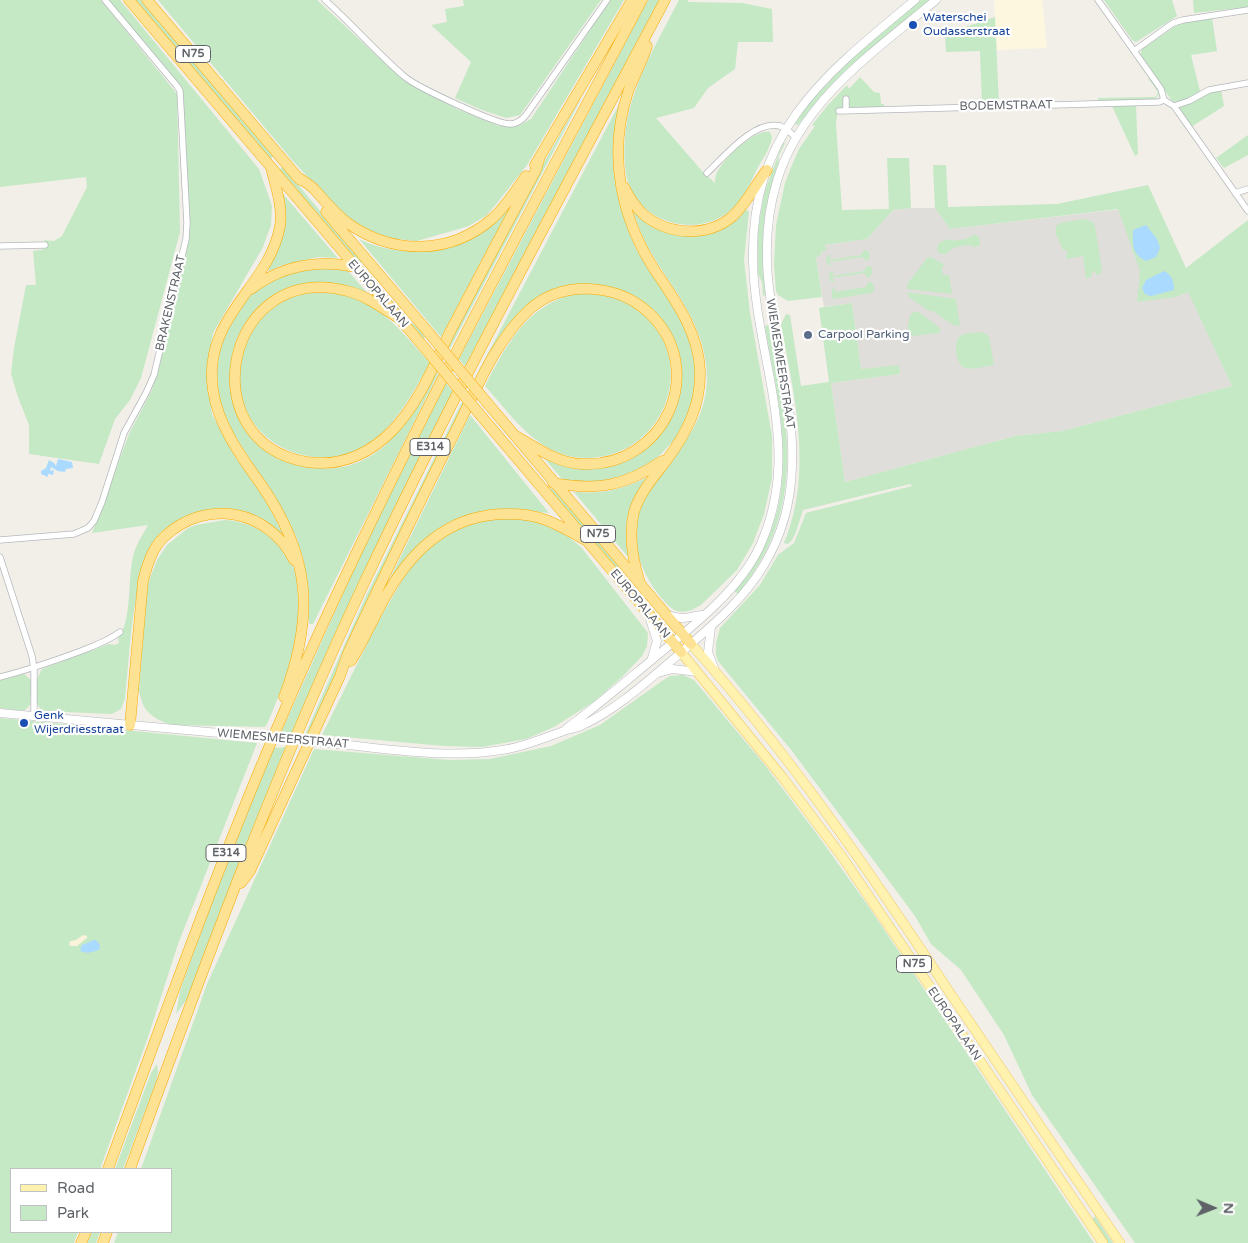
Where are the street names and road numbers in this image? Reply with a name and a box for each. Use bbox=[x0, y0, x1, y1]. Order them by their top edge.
road number: N75 bbox=[176, 46, 210, 62]
street label: BODEMSTRAAT bbox=[959, 98, 1053, 114]
street label: BRAKENSTRAAT bbox=[153, 254, 189, 352]
street label: EUROPALAAN bbox=[345, 257, 411, 331]
street label: WIEMESMEERSTRAAT bbox=[763, 298, 797, 430]
road number: E314 bbox=[410, 438, 450, 456]
road number: N75 bbox=[580, 526, 616, 542]
street label: EUROPALAAN bbox=[607, 567, 673, 641]
street label: WIEMESMEERSTRAAT bbox=[216, 726, 350, 752]
road number: E314 bbox=[206, 844, 246, 861]
road number: N75 bbox=[896, 956, 932, 972]
street label: EUROPALAAN bbox=[924, 985, 984, 1063]

